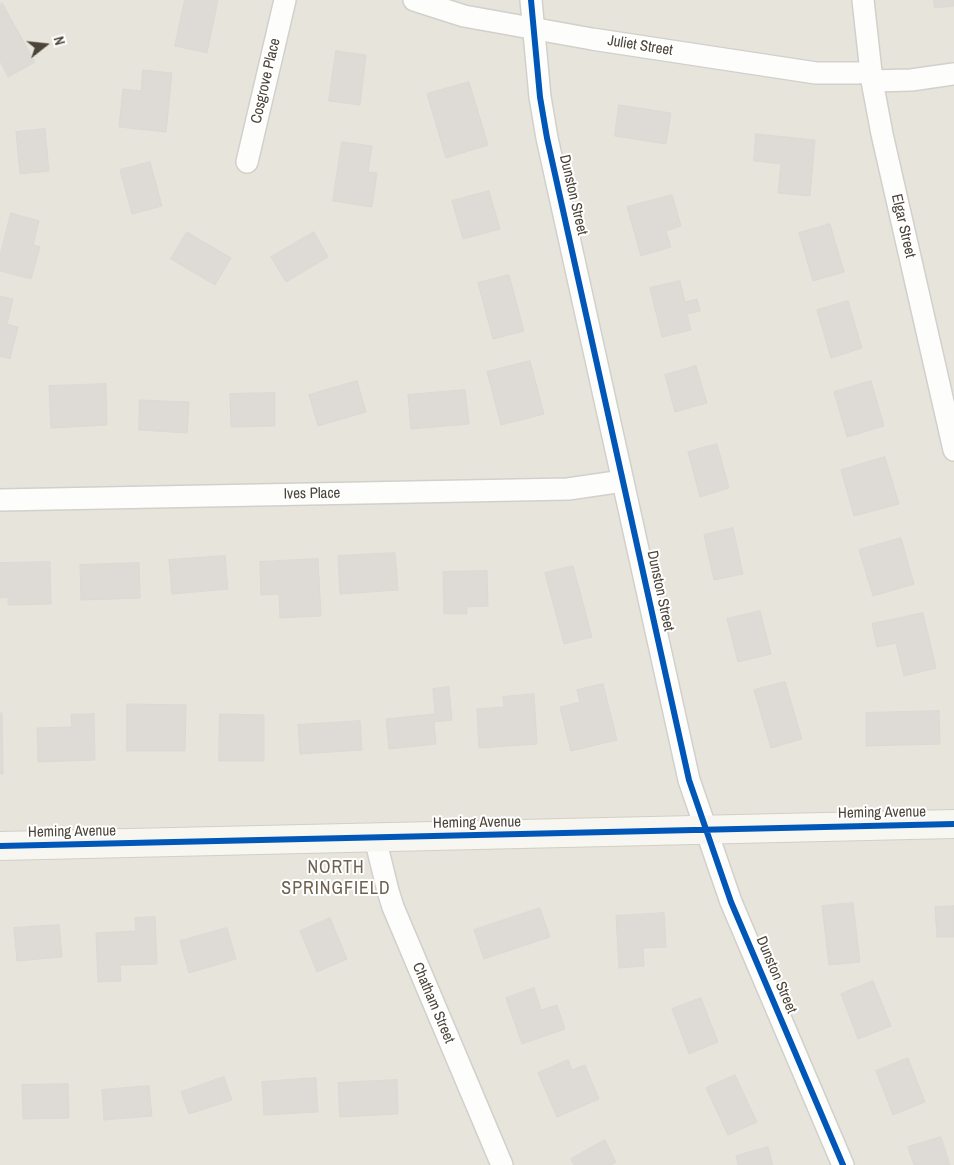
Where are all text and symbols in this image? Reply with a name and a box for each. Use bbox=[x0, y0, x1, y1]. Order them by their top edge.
north arrow bbox=[20, 20, 70, 70]
street label: Juliet Street bbox=[606, 32, 674, 60]
text: N bbox=[50, 34, 69, 47]
street label: Cosgrove Place bbox=[247, 37, 285, 125]
street label: Dunston Street bbox=[555, 153, 591, 237]
street label: Elgar Street bbox=[887, 192, 919, 260]
street label: Ives Place bbox=[283, 485, 341, 503]
street label: Dunston Street bbox=[643, 549, 677, 633]
street label: Heming Avenue bbox=[838, 803, 926, 823]
street label: Heming Avenue bbox=[433, 813, 521, 833]
street label: Heming Avenue bbox=[28, 822, 116, 842]
district label: NORTH SPRINGFIELD bbox=[280, 857, 392, 900]
street label: Dunston Street bbox=[752, 934, 800, 1016]
street label: Chatham Street bbox=[408, 960, 458, 1046]

